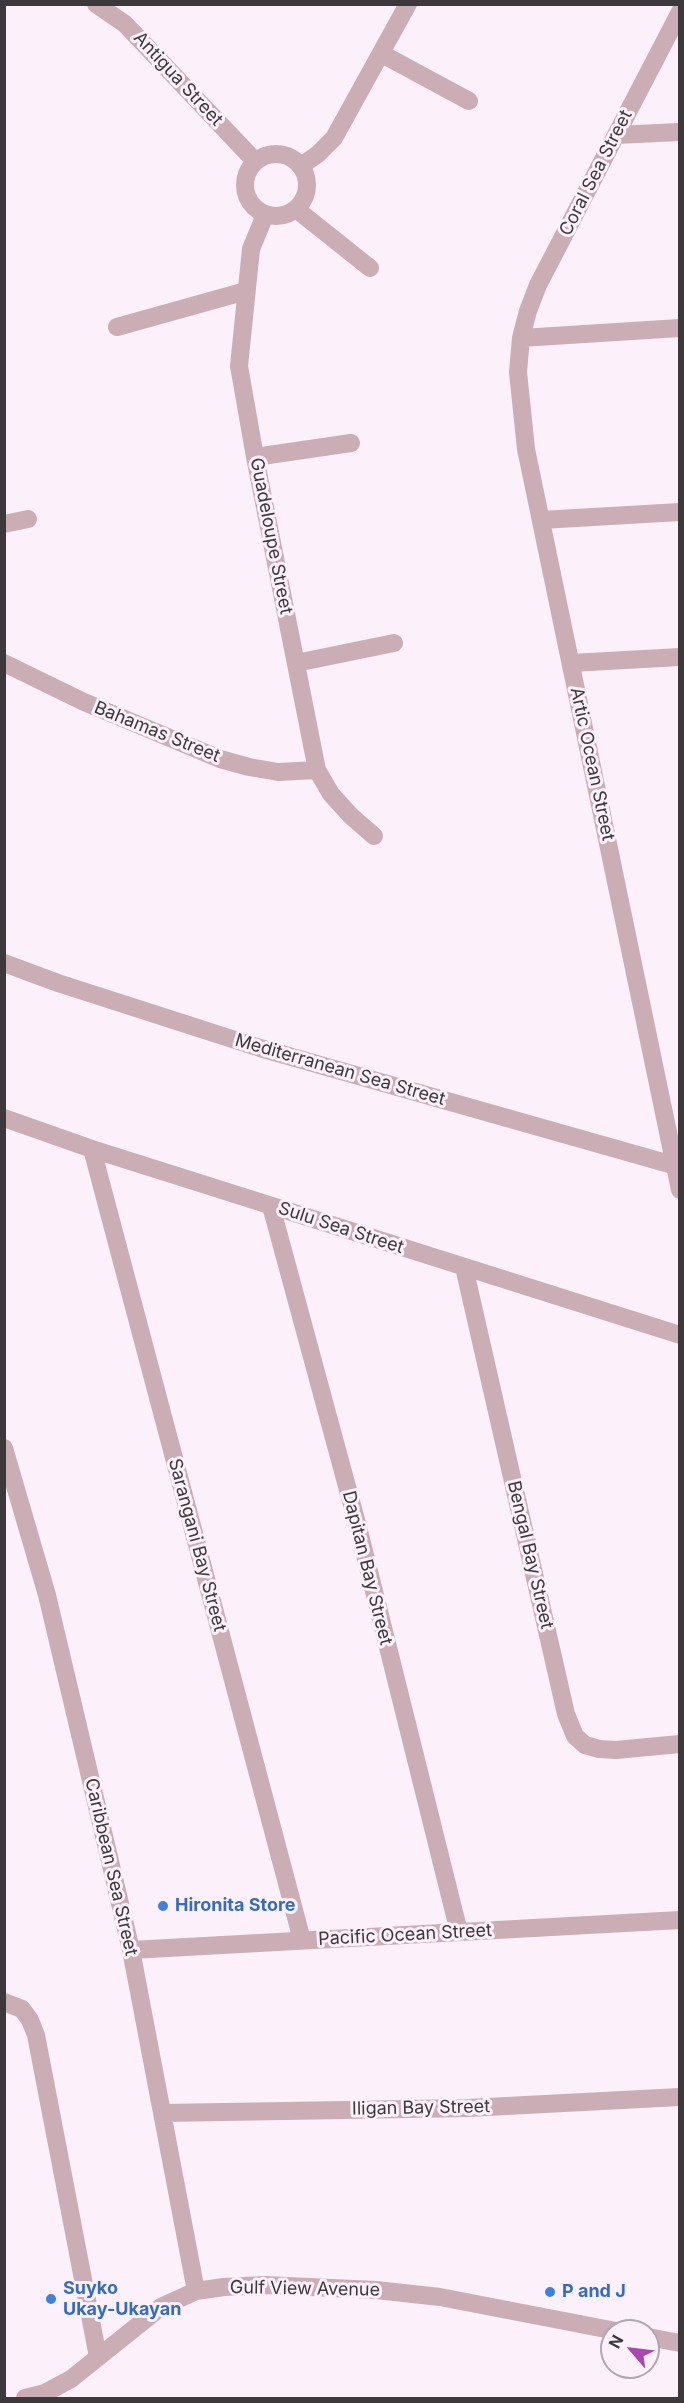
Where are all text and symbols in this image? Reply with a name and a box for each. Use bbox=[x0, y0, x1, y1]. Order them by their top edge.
street label: Antigua Street bbox=[129, 27, 227, 131]
street label: Coral Sea Street bbox=[555, 106, 637, 240]
street label: Guadeloupe Street bbox=[245, 456, 297, 616]
street label: Artic Ocean Street bbox=[565, 685, 619, 843]
street label: Bahamas Street bbox=[91, 697, 223, 767]
street label: Mediterranean Sea Street bbox=[232, 1030, 448, 1110]
street label: Sulu Sea Street bbox=[276, 1198, 406, 1258]
street label: Sarangani Bay Street bbox=[164, 1456, 230, 1634]
street label: Bengal Bay Street bbox=[502, 1479, 558, 1631]
street label: Dapitan Bay Street bbox=[337, 1489, 397, 1647]
street label: Caribbean Sea Street bbox=[80, 1776, 142, 1958]
place label: Hironita Store bbox=[175, 1895, 296, 1917]
marker: Hironita Store bbox=[156, 1899, 170, 1913]
street label: Pacific Ocean Street bbox=[318, 1920, 492, 1950]
street label: Iligan Bay Street bbox=[352, 2096, 490, 2120]
street label: Gulf View Avenue bbox=[230, 2277, 380, 2301]
place label: Suyko Ukay-Ukayan bbox=[63, 2278, 181, 2320]
place label: P and J bbox=[562, 2281, 626, 2303]
marker: P and J bbox=[543, 2285, 557, 2299]
marker: Suyko Ukay-Ukayan bbox=[44, 2292, 58, 2306]
north arrow bbox=[600, 2319, 660, 2379]
text: N bbox=[604, 2331, 628, 2352]

